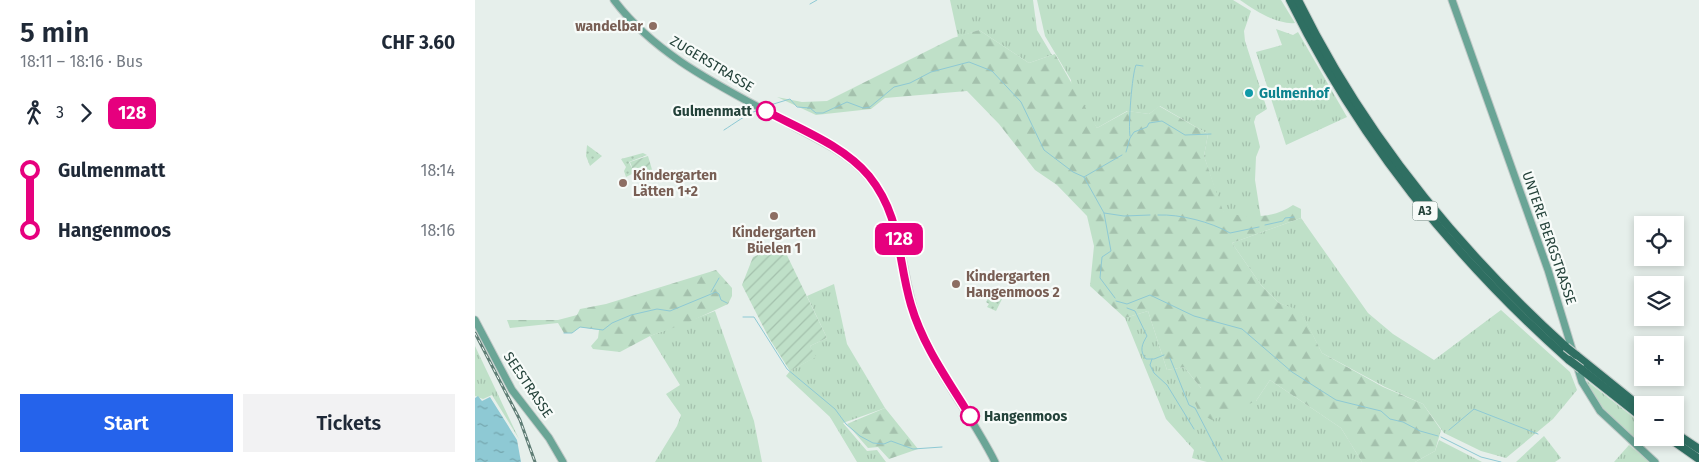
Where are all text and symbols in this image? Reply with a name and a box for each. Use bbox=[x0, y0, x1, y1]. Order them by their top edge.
text: 5 min bbox=[20, 16, 89, 49]
place label: wandelbar bbox=[575, 18, 643, 35]
marker: wandelbar bbox=[647, 20, 659, 32]
text: CHF 3.60 bbox=[382, 31, 455, 54]
street label: ZUGERSTRASSE bbox=[667, 32, 757, 96]
text: 18:11 – 18:16 · Bus bbox=[20, 52, 143, 71]
place label: Gulmenhof bbox=[1259, 85, 1331, 102]
marker: Gulmenhof bbox=[1243, 87, 1255, 99]
icon: walk bbox=[20, 99, 48, 127]
icon: forward bbox=[72, 99, 100, 127]
marker: Gulmenmatt bbox=[756, 101, 776, 121]
text: 128 bbox=[118, 102, 146, 124]
text: 3 bbox=[56, 103, 64, 122]
place label: Gulmenmatt bbox=[673, 103, 753, 120]
text: Gulmenmatt bbox=[58, 159, 165, 182]
text: 18:14 bbox=[421, 161, 455, 180]
place label: Kindergarten Lätten 1+2 bbox=[633, 167, 717, 200]
street label: UNTERE BERGSTRASSE bbox=[1518, 169, 1580, 307]
marker: Kindergarten Lätten 1+2 bbox=[617, 177, 629, 189]
road number: A3 bbox=[1413, 202, 1437, 220]
marker: Kindergarten Büelen 1 bbox=[768, 210, 780, 222]
map controls bbox=[1634, 216, 1684, 446]
button: locate bbox=[1634, 216, 1684, 266]
text: Hangenmoos bbox=[58, 219, 171, 242]
text: 18:16 bbox=[421, 221, 455, 240]
line badge: 128 bbox=[870, 223, 928, 255]
place label: Kindergarten Büelen 1 bbox=[732, 224, 816, 257]
text: 128 bbox=[885, 228, 913, 250]
place label: Kindergarten Hangenmoos 2 bbox=[966, 268, 1060, 301]
button: layers bbox=[1634, 276, 1684, 326]
marker: Kindergarten Hangenmoos 2 bbox=[950, 278, 962, 290]
button: + bbox=[1634, 336, 1684, 386]
street label: SEESTRASSE bbox=[500, 349, 556, 421]
button: Start bbox=[20, 394, 233, 452]
button: Tickets bbox=[243, 394, 455, 452]
button: − bbox=[1634, 396, 1684, 446]
marker: Hangenmoos bbox=[960, 406, 980, 426]
place label: Hangenmoos bbox=[984, 408, 1067, 425]

